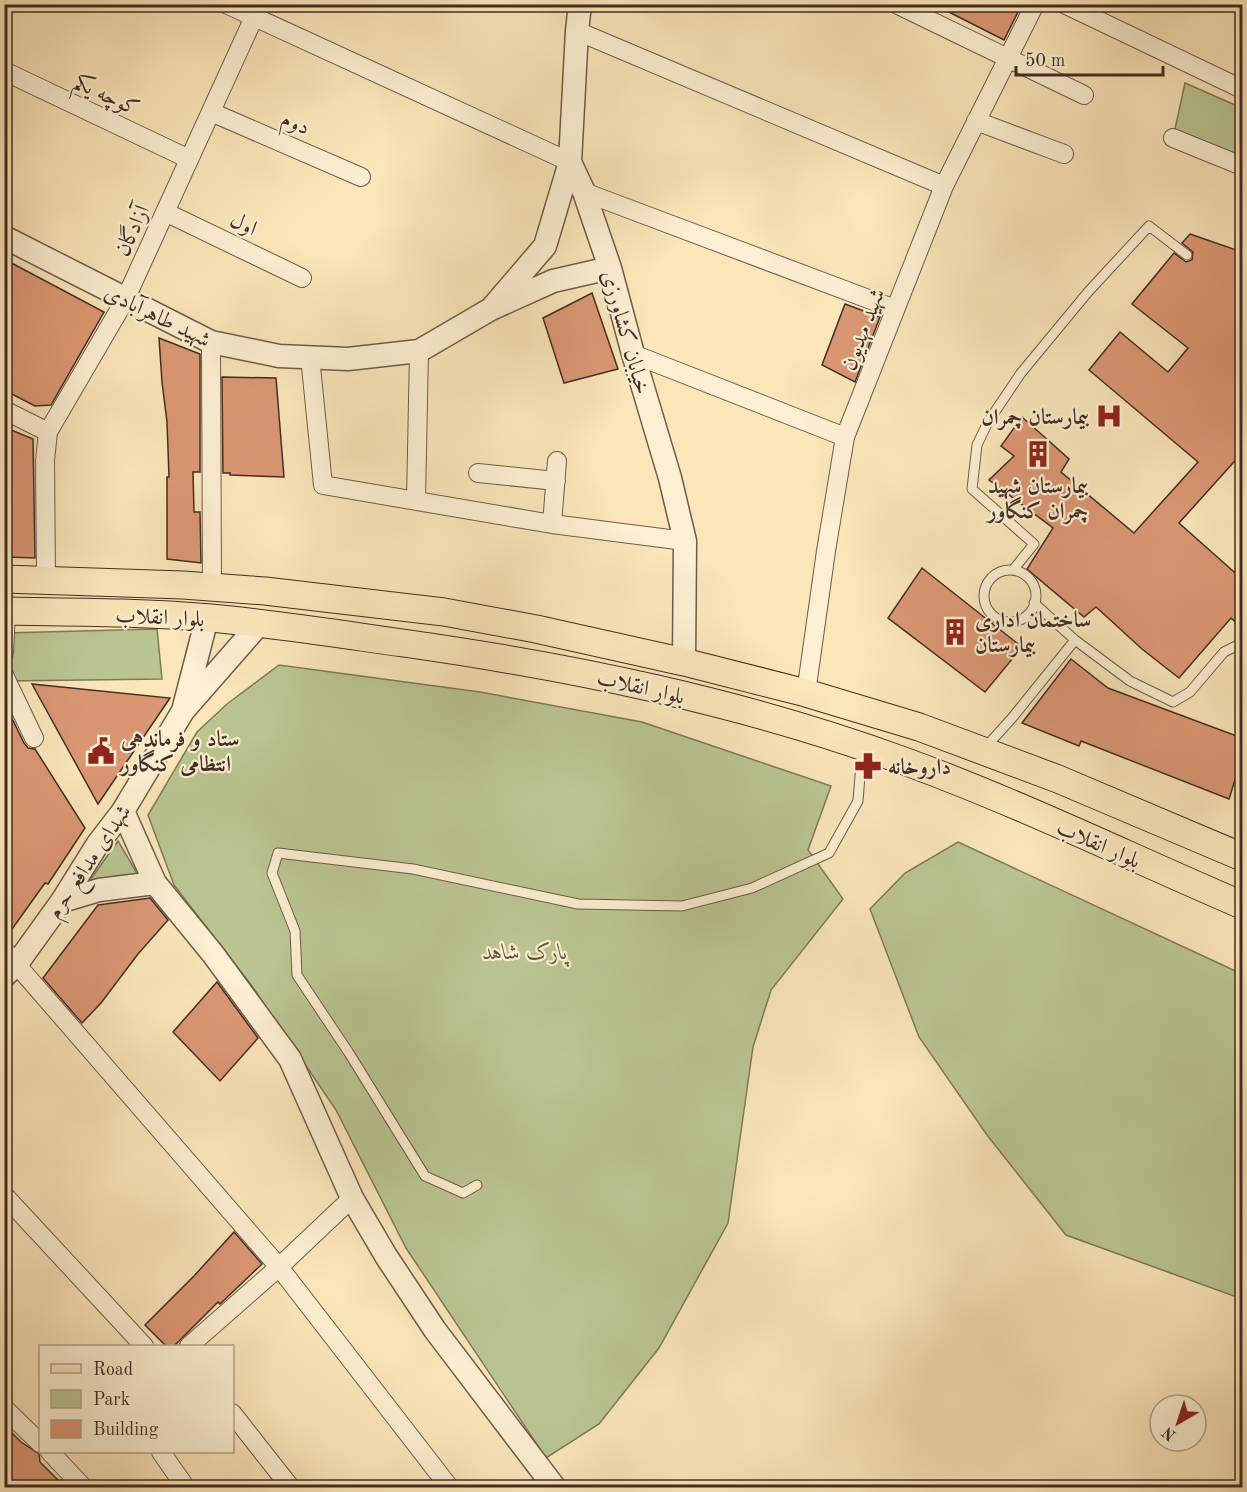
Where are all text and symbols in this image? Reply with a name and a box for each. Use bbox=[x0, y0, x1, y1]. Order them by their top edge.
scale bar bbox=[1016, 39, 1163, 77]
text: 50 m bbox=[1025, 52, 1065, 70]
street label: کوچه یکم bbox=[67, 69, 143, 128]
street label: دوم bbox=[275, 108, 313, 146]
street label: آزادگان bbox=[108, 198, 156, 260]
street label: اول bbox=[226, 209, 260, 241]
street label: خیابان کشاورزی bbox=[596, 268, 653, 397]
street label: شهید طاهرآبادی bbox=[100, 278, 216, 354]
street label: شهید مهدیون bbox=[838, 286, 891, 374]
hospital icon: بیمارستان چمران bbox=[1094, 401, 1124, 431]
place label: بیمارستان چمران bbox=[981, 406, 1089, 431]
building icon: بیمارستان شهید چمران کنگاور bbox=[1023, 439, 1053, 469]
place label: بیمارستان شهید چمران کنگاور bbox=[985, 475, 1089, 525]
street label: بلوار انقلاب bbox=[115, 605, 205, 632]
place label: ساختمان اداری بیمارستان bbox=[975, 609, 1091, 658]
building icon: ساختمان اداری بیمارستان bbox=[940, 617, 970, 647]
street label: بلوار انقلاب bbox=[594, 667, 687, 710]
place label: ستاد و فرماندهی انتظامی کنگاور bbox=[118, 728, 240, 777]
public building icon: ستاد و فرماندهی انتظامی کنگاور bbox=[86, 736, 116, 766]
pharmacy icon: داروخانه bbox=[853, 751, 883, 781]
place label: داروخانه bbox=[888, 756, 951, 780]
street label: شهدای مدافع حرم bbox=[44, 801, 142, 927]
street label: بلوار انقلاب bbox=[1052, 817, 1143, 874]
park label: پارک شاهد bbox=[482, 941, 569, 968]
legend bbox=[39, 1345, 234, 1453]
text: Road bbox=[93, 1361, 133, 1379]
text: Park bbox=[93, 1391, 130, 1409]
north arrow bbox=[1148, 1393, 1208, 1453]
text: Building bbox=[93, 1421, 159, 1439]
text: N bbox=[1159, 1423, 1180, 1443]

